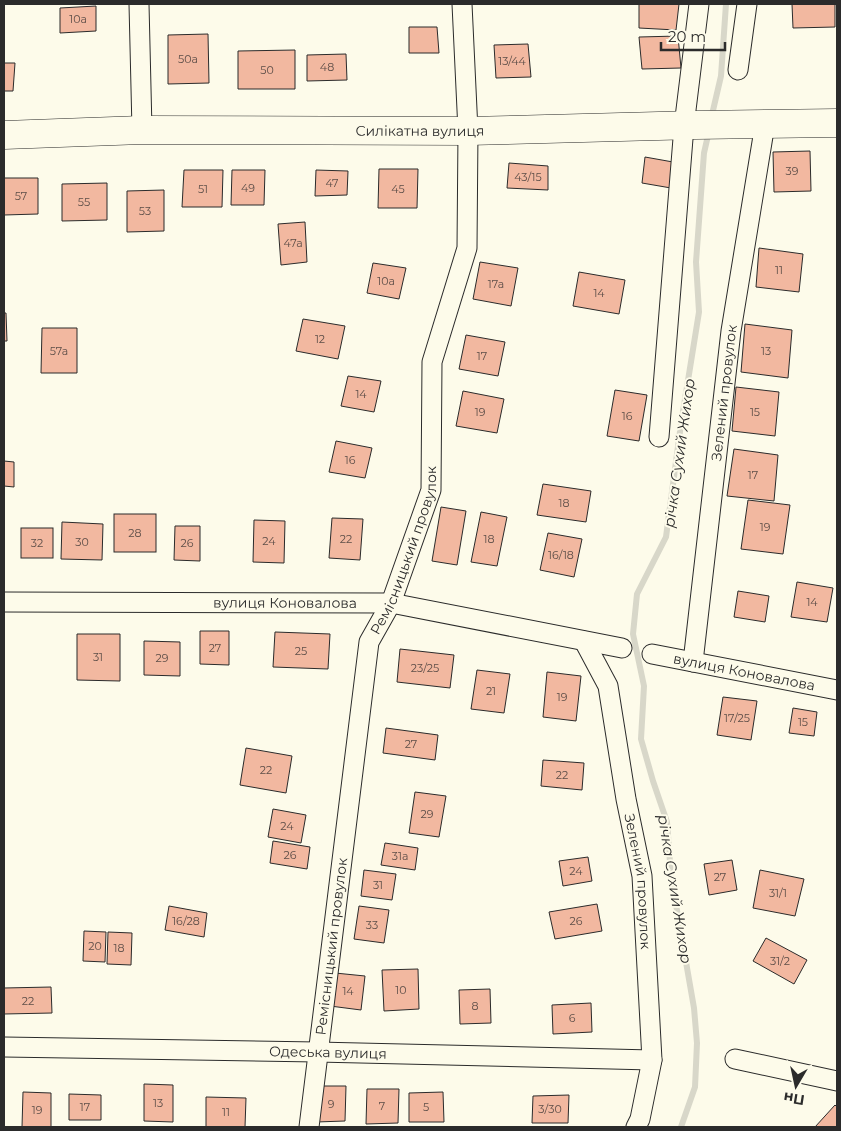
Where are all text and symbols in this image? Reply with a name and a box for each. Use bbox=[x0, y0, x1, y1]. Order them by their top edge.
house number: 10а bbox=[69, 12, 87, 26]
scale bar bbox=[661, 20, 725, 52]
text: 20 m bbox=[668, 27, 706, 46]
house number: 50а bbox=[178, 52, 198, 66]
house number: 13/44 bbox=[498, 54, 527, 68]
house number: 48 bbox=[320, 60, 334, 74]
house number: 50 bbox=[260, 63, 274, 77]
street label: Силікатна вулиця bbox=[355, 122, 485, 140]
house number: 39 bbox=[786, 164, 799, 178]
house number: 43/15 bbox=[514, 170, 542, 184]
house number: 47 bbox=[325, 176, 339, 190]
house number: 49 bbox=[241, 181, 255, 195]
house number: 51 bbox=[198, 182, 208, 196]
house number: 45 bbox=[391, 182, 405, 196]
house number: 57 bbox=[15, 189, 27, 203]
house number: 55 bbox=[78, 195, 90, 209]
house number: 53 bbox=[139, 204, 151, 218]
house number: 47а bbox=[283, 236, 303, 250]
house number: 11 bbox=[775, 263, 783, 277]
house number: 10а bbox=[377, 274, 395, 288]
house number: 17а bbox=[488, 277, 504, 291]
house number: 14 bbox=[593, 286, 605, 300]
street label: Зелений провулок bbox=[707, 323, 741, 462]
house number: 12 bbox=[315, 332, 325, 346]
house number: 57а bbox=[50, 344, 68, 358]
house number: 13 bbox=[761, 344, 771, 358]
house number: 17 bbox=[477, 349, 487, 363]
water label: річка Сухий Жихор bbox=[659, 377, 699, 529]
house number: 14 bbox=[355, 387, 367, 401]
house number: 19 bbox=[475, 405, 486, 419]
house number: 15 bbox=[750, 405, 760, 419]
house number: 16 bbox=[622, 409, 633, 423]
house number: 16 bbox=[345, 453, 356, 467]
street label: Ремісницький провулок bbox=[366, 466, 440, 638]
house number: 17 bbox=[748, 468, 758, 482]
house number: 18 bbox=[559, 496, 570, 510]
house number: 19 bbox=[760, 520, 771, 534]
house number: 28 bbox=[128, 526, 142, 540]
house number: 22 bbox=[340, 532, 352, 546]
house number: 18 bbox=[484, 532, 495, 546]
house number: 24 bbox=[262, 534, 276, 548]
house number: 30 bbox=[75, 535, 89, 549]
house number: 32 bbox=[31, 536, 43, 550]
house number: 26 bbox=[181, 536, 194, 550]
house number: 16/18 bbox=[548, 548, 574, 562]
street label: вулиця Коновалова bbox=[213, 594, 357, 612]
house number: 14 bbox=[806, 595, 818, 609]
house number: 27 bbox=[209, 641, 221, 655]
house number: 25 bbox=[295, 644, 307, 658]
street label: вулиця Коновалова bbox=[672, 649, 817, 695]
house number: 31 bbox=[93, 650, 103, 664]
house number: 29 bbox=[156, 651, 169, 665]
house number: 23/25 bbox=[411, 661, 439, 675]
house number: 21 bbox=[486, 684, 496, 698]
house number: 19 bbox=[557, 690, 568, 704]
house number: 17/25 bbox=[724, 711, 750, 725]
house number: 15 bbox=[798, 715, 808, 729]
house number: 27 bbox=[405, 737, 417, 751]
house number: 22 bbox=[260, 763, 272, 777]
house number: 22 bbox=[556, 768, 568, 782]
house number: 29 bbox=[421, 807, 434, 821]
street label: Зелений провулок bbox=[620, 812, 655, 950]
water label: річка Сухий Жихор bbox=[654, 813, 696, 965]
house number: 24 bbox=[280, 819, 294, 833]
house number: 26 bbox=[284, 848, 297, 862]
house number: 31а bbox=[392, 849, 408, 863]
street label: Ремісницький провулок bbox=[311, 857, 351, 1036]
house number: 24 bbox=[569, 864, 583, 878]
house number: 27 bbox=[714, 870, 726, 884]
house number: 31 bbox=[373, 878, 383, 892]
house number: 31/1 bbox=[769, 886, 787, 900]
house number: 16/28 bbox=[172, 914, 200, 928]
house number: 26 bbox=[570, 914, 583, 928]
house number: 33 bbox=[366, 918, 378, 932]
house number: 20 bbox=[88, 939, 102, 953]
house number: 18 bbox=[114, 941, 125, 955]
house number: 31/2 bbox=[770, 954, 790, 968]
house number: 10 bbox=[395, 983, 407, 997]
house number: 14 bbox=[342, 984, 354, 998]
house number: 22 bbox=[22, 994, 34, 1008]
house number: 8 bbox=[471, 999, 479, 1013]
house number: 6 bbox=[569, 1011, 576, 1025]
street label: Одеська вулиця bbox=[269, 1042, 387, 1063]
north arrow bbox=[771, 1061, 821, 1111]
text: Пн bbox=[782, 1088, 806, 1109]
house number: 13 bbox=[153, 1096, 163, 1110]
house number: 9 bbox=[328, 1097, 335, 1111]
house number: 7 bbox=[379, 1099, 385, 1113]
house number: 17 bbox=[80, 1100, 90, 1114]
house number: 5 bbox=[423, 1100, 429, 1114]
house number: 3/30 bbox=[538, 1102, 562, 1116]
house number: 19 bbox=[32, 1103, 43, 1117]
house number: 11 bbox=[222, 1105, 230, 1119]

